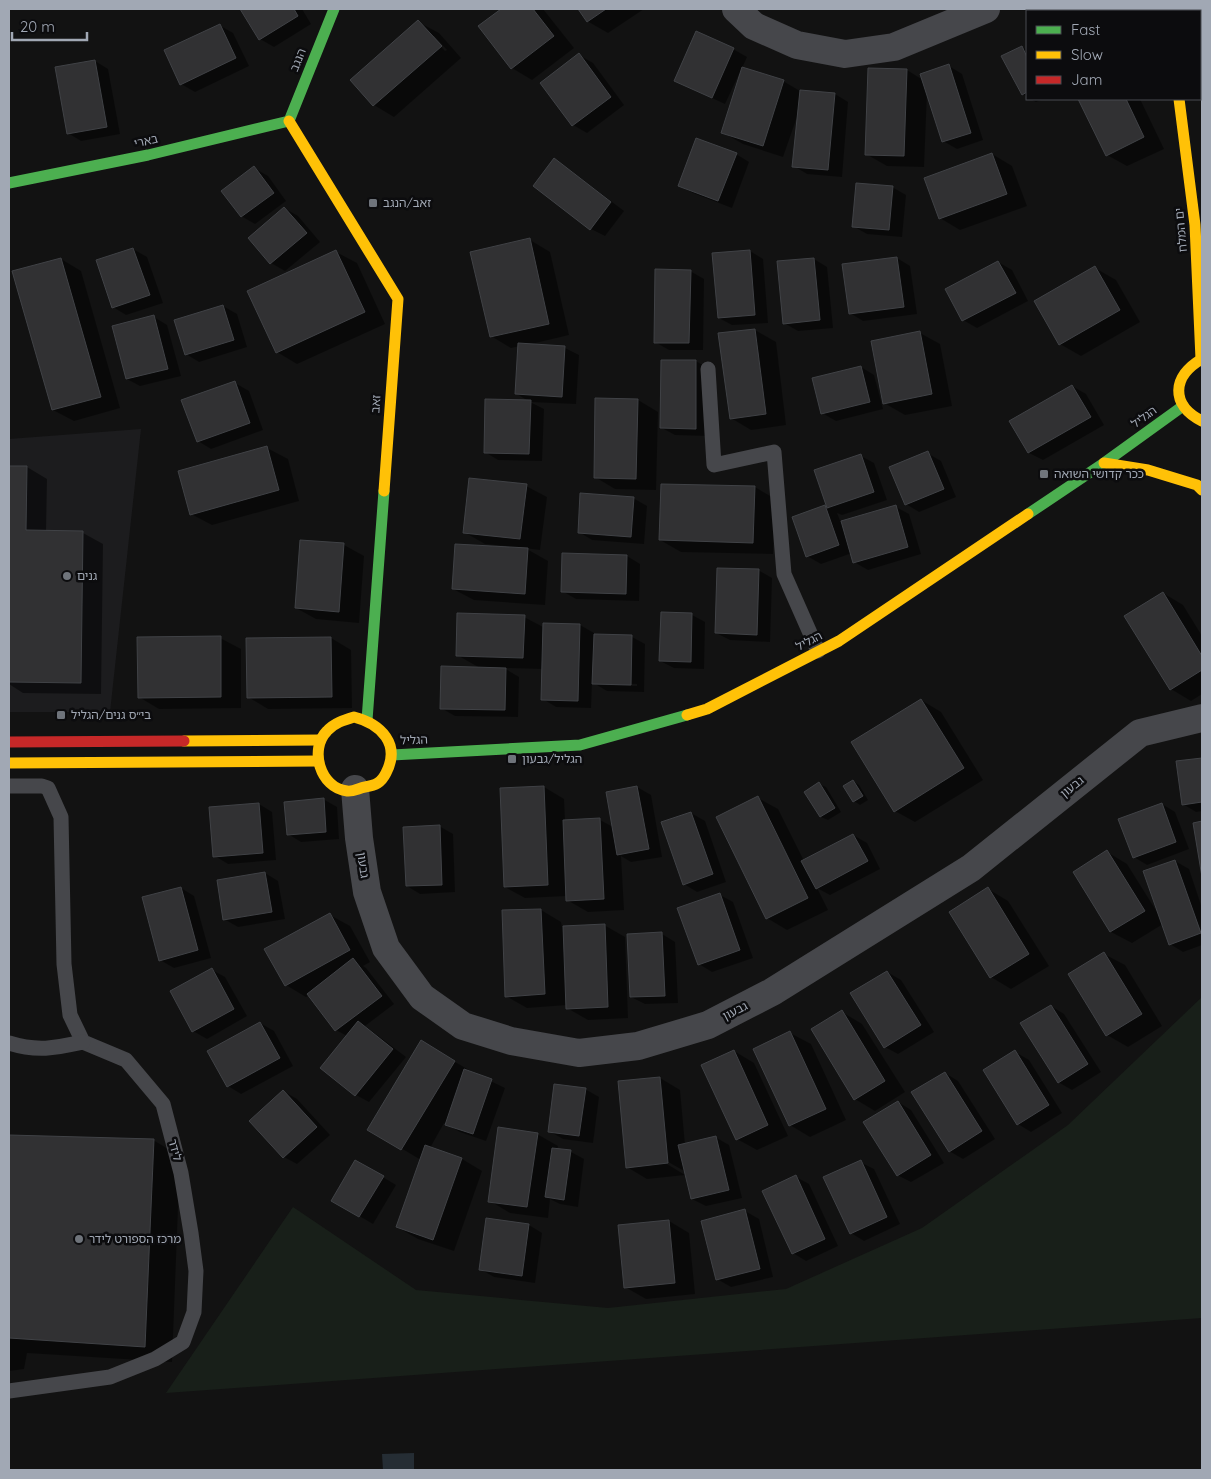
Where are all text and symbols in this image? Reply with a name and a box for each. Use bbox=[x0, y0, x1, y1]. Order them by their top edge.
scale bar bbox=[12, 10, 88, 42]
legend bbox=[1026, 10, 1201, 100]
text: 20 m bbox=[20, 17, 55, 36]
text: Fast bbox=[1071, 20, 1100, 39]
text: Slow bbox=[1071, 45, 1103, 64]
street label: הנגב bbox=[286, 46, 309, 74]
text: Jam bbox=[1071, 70, 1102, 89]
street label: בארי bbox=[132, 130, 160, 151]
place label: זאב/הנגב bbox=[383, 195, 431, 210]
marker: זאב/הנגב bbox=[367, 197, 379, 209]
street label: ים המלח bbox=[1171, 207, 1190, 253]
street label: זאב bbox=[367, 394, 384, 414]
street label: הגליל bbox=[1128, 402, 1159, 431]
place label: ככר קדושי השואה bbox=[1054, 466, 1144, 481]
marker: ככר קדושי השואה bbox=[1038, 468, 1050, 480]
place label: גנים bbox=[77, 568, 98, 583]
marker: גנים bbox=[61, 570, 73, 582]
street label: הגליל bbox=[793, 628, 825, 654]
place label: בי״ס גנים/הגליל bbox=[71, 707, 151, 722]
marker: בי״ס גנים/הגליל bbox=[55, 709, 67, 721]
street label: הגליל bbox=[400, 732, 428, 747]
place label: הגליל/גבעון bbox=[522, 751, 582, 766]
marker: הגליל/גבעון bbox=[506, 753, 518, 765]
street label: גבעון bbox=[1057, 772, 1087, 801]
street label: גבעון bbox=[354, 851, 373, 879]
street label: גבעון bbox=[720, 998, 750, 1023]
street label: לידר bbox=[165, 1137, 186, 1163]
place label: מרכז הספורט לידר bbox=[89, 1231, 181, 1246]
marker: מרכז הספורט לידר bbox=[73, 1233, 85, 1245]

